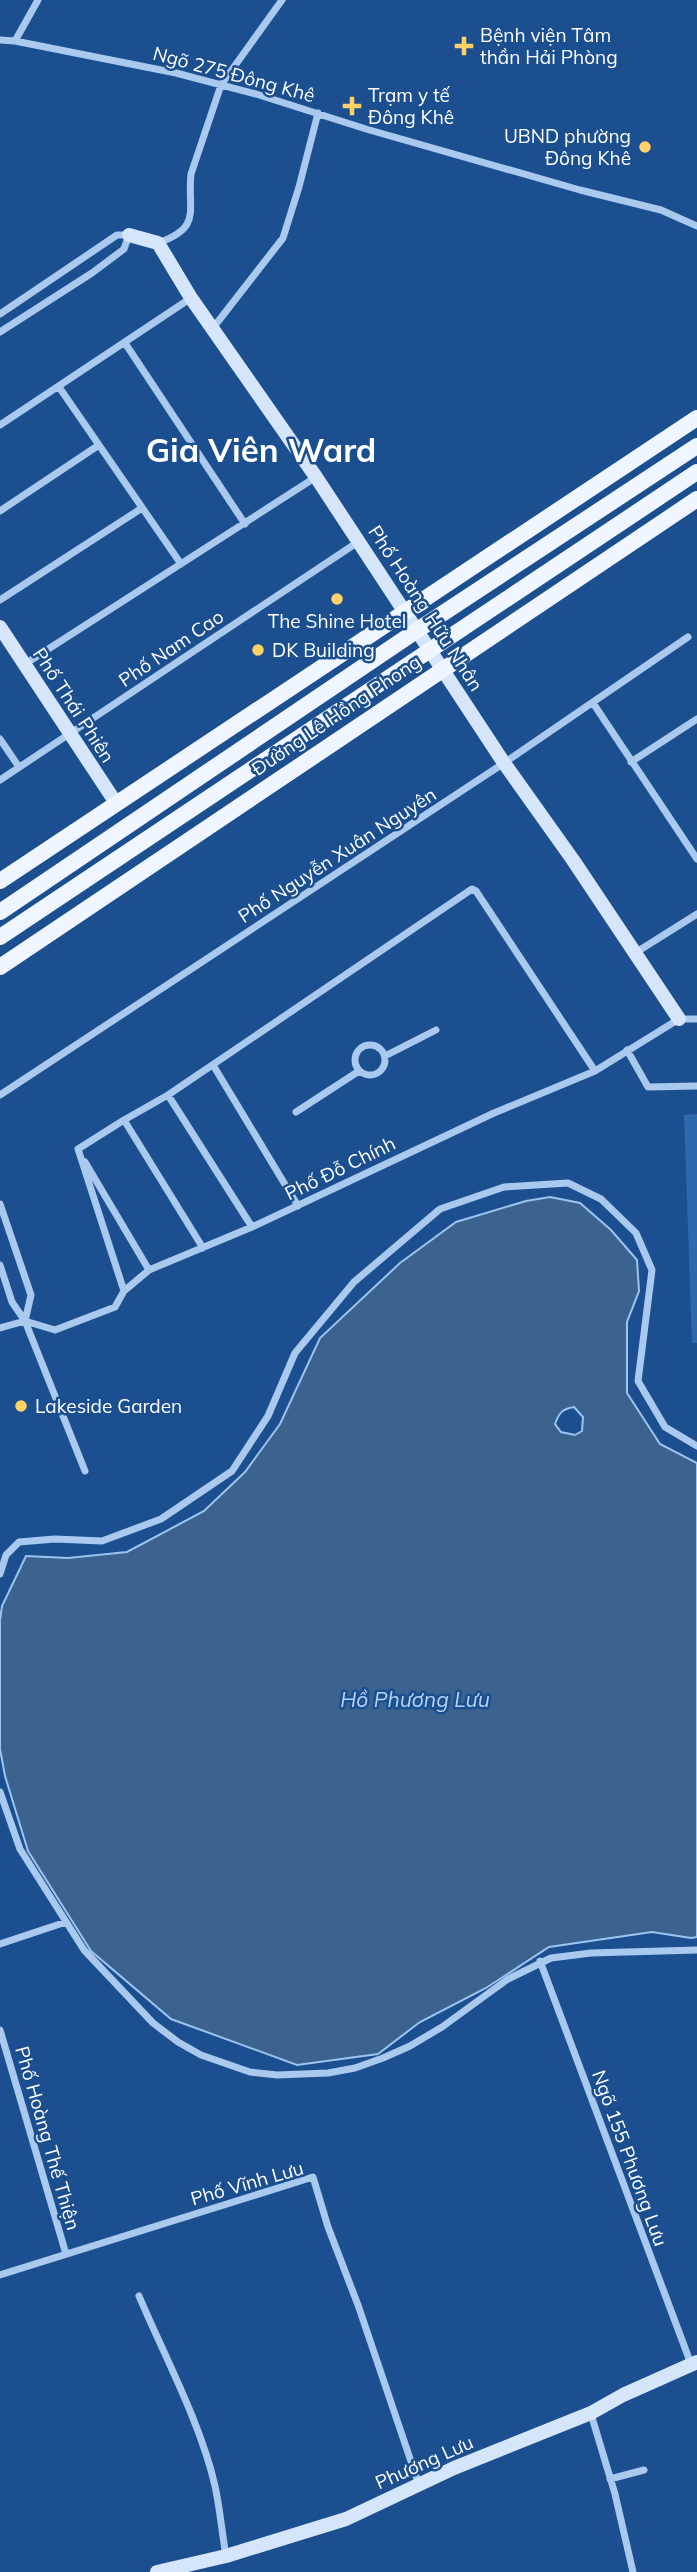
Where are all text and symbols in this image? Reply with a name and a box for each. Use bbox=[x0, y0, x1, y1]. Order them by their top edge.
place label: Bệnh viện Tâm thần Hải Phòng bbox=[480, 23, 618, 69]
marker: Bệnh viện Tâm thần Hải Phòng bbox=[454, 36, 474, 56]
street label: Ngõ 275 Đông Khê bbox=[150, 41, 318, 107]
place label: Trạm y tế Đông Khê bbox=[368, 83, 454, 129]
marker: Trạm y tế Đông Khê bbox=[342, 96, 362, 116]
place label: UBND phường Đông Khê bbox=[504, 124, 631, 170]
marker: UBND phường Đông Khê bbox=[637, 139, 653, 155]
district label: Gia Viên Ward bbox=[146, 429, 376, 470]
street label: Phố Hoàng Hữu Nhân bbox=[363, 521, 489, 695]
marker: The Shine Hotel bbox=[329, 591, 345, 607]
street label: Phố Nam Cao bbox=[114, 604, 228, 692]
place label: The Shine Hotel bbox=[268, 609, 406, 633]
place label: DK Building bbox=[272, 638, 375, 662]
marker: DK Building bbox=[250, 642, 266, 658]
street label: Phố Thái Phiên bbox=[28, 643, 120, 767]
street label: Đường Lê Hồng Phong bbox=[247, 649, 425, 781]
street label: Phố Nguyễn Xuân Nguyên bbox=[234, 782, 440, 928]
street label: Phố Đỗ Chính bbox=[281, 1131, 399, 1205]
place label: Lakeside Garden bbox=[35, 1394, 182, 1418]
marker: Lakeside Garden bbox=[13, 1398, 29, 1414]
water label: Hồ Phương Lưu bbox=[340, 1686, 490, 1712]
street label: Phố Hoàng Thế Thiện bbox=[10, 2043, 86, 2233]
street label: Ngõ 155 Phương Lưu bbox=[587, 2067, 673, 2249]
street label: Phố Vĩnh Lưu bbox=[188, 2155, 306, 2211]
street label: Phương Lưu bbox=[371, 2430, 477, 2494]

